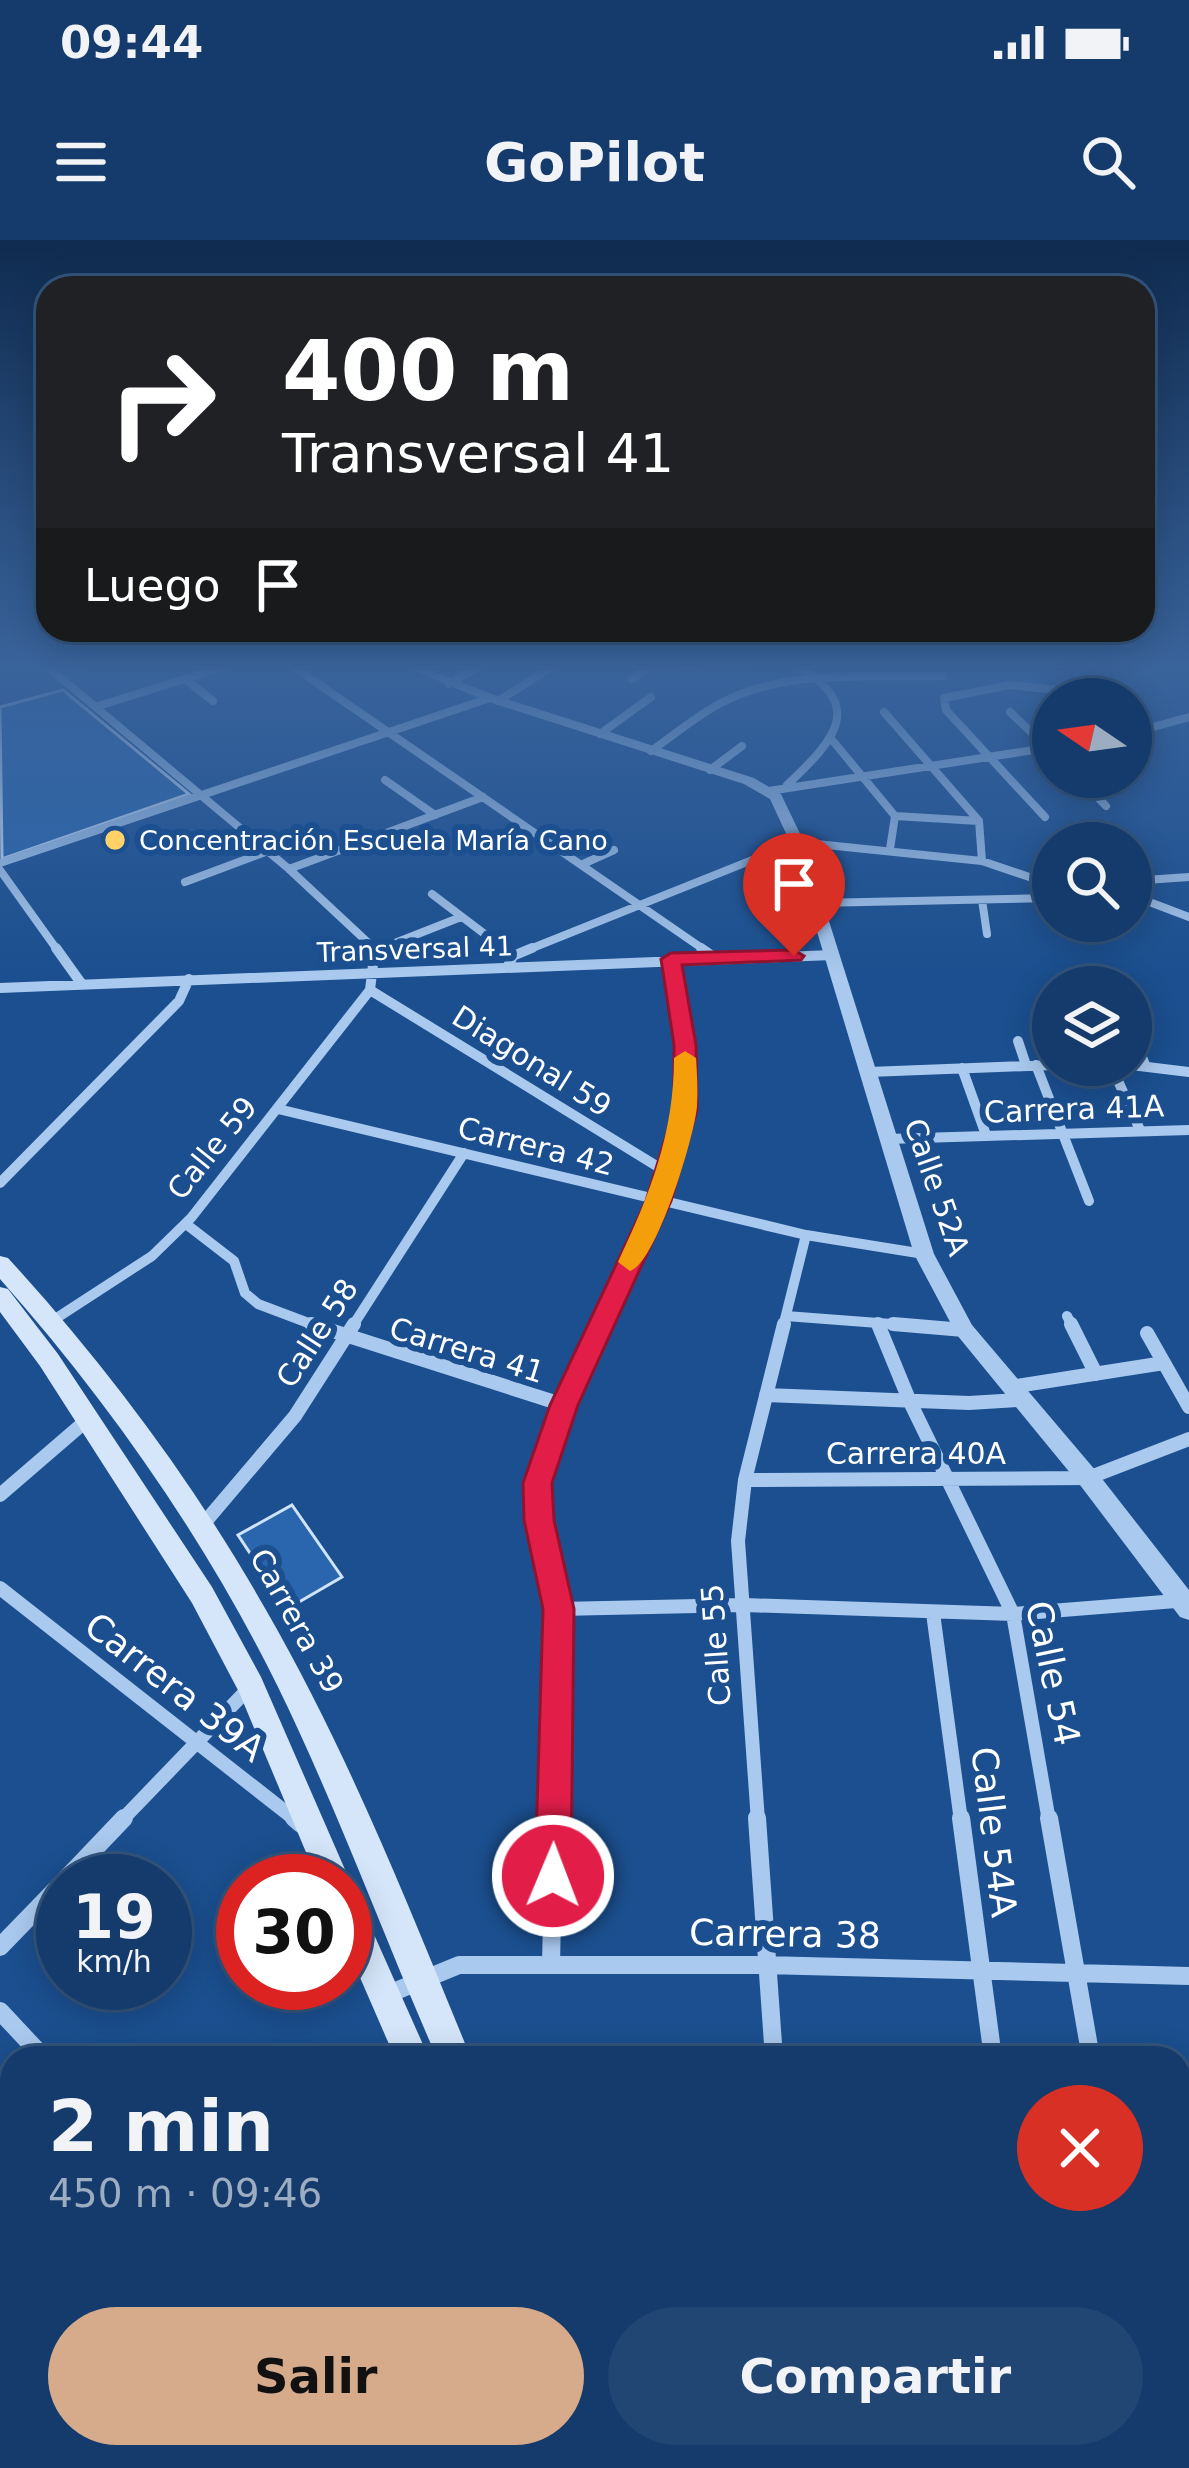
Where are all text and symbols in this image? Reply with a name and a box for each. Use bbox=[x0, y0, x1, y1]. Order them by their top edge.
text: 09:44 bbox=[60, 16, 203, 69]
icon: menu bbox=[48, 129, 114, 195]
icon: search bbox=[1075, 129, 1141, 195]
text: GoPilot bbox=[484, 131, 705, 194]
text: 400 m bbox=[282, 322, 574, 420]
icon: right bbox=[84, 324, 240, 480]
text: Transversal 41 bbox=[282, 422, 674, 485]
icon: arrive bbox=[245, 552, 311, 618]
text: Luego bbox=[84, 559, 221, 612]
north arrow bbox=[1032, 678, 1152, 798]
map controls bbox=[1032, 678, 1152, 1086]
button: search bbox=[1032, 822, 1152, 942]
place label: Concentración Escuela María Cano bbox=[139, 825, 608, 856]
marker: Concentración Escuela María Cano bbox=[102, 827, 128, 853]
pin bbox=[743, 833, 845, 956]
icon: arrive bbox=[761, 851, 827, 917]
street label: Transversal 41 bbox=[315, 930, 514, 968]
button: layers bbox=[1032, 966, 1152, 1086]
street label: Diagonal 59 bbox=[446, 998, 618, 1124]
street label: Carrera 41A bbox=[983, 1088, 1165, 1130]
street label: Calle 59 bbox=[160, 1090, 264, 1206]
street label: Carrera 42 bbox=[454, 1110, 618, 1182]
street label: Calle 52A bbox=[897, 1114, 977, 1261]
street label: Calle 58 bbox=[269, 1272, 365, 1394]
street label: Carrera 41 bbox=[386, 1310, 548, 1390]
street label: Carrera 40A bbox=[826, 1436, 1007, 1471]
street label: Carrera 39 bbox=[243, 1543, 351, 1699]
street label: Calle 55 bbox=[694, 1583, 738, 1707]
street label: Calle 54 bbox=[1018, 1597, 1088, 1749]
street label: Carrera 39A bbox=[77, 1604, 273, 1770]
street label: Calle 54A bbox=[963, 1745, 1025, 1920]
position arrow bbox=[490, 1813, 616, 1939]
speed limit sign: 30 bbox=[216, 1854, 372, 2010]
text: 19 bbox=[72, 1882, 156, 1952]
street label: Carrera 38 bbox=[689, 1912, 881, 1956]
text: km/h bbox=[76, 1944, 152, 1979]
text: 2 min bbox=[48, 2084, 274, 2168]
button: close bbox=[1017, 2085, 1143, 2211]
text: 450 m · 09:46 bbox=[48, 2171, 322, 2216]
button: Salir bbox=[48, 2307, 584, 2445]
button: Compartir bbox=[608, 2307, 1143, 2445]

